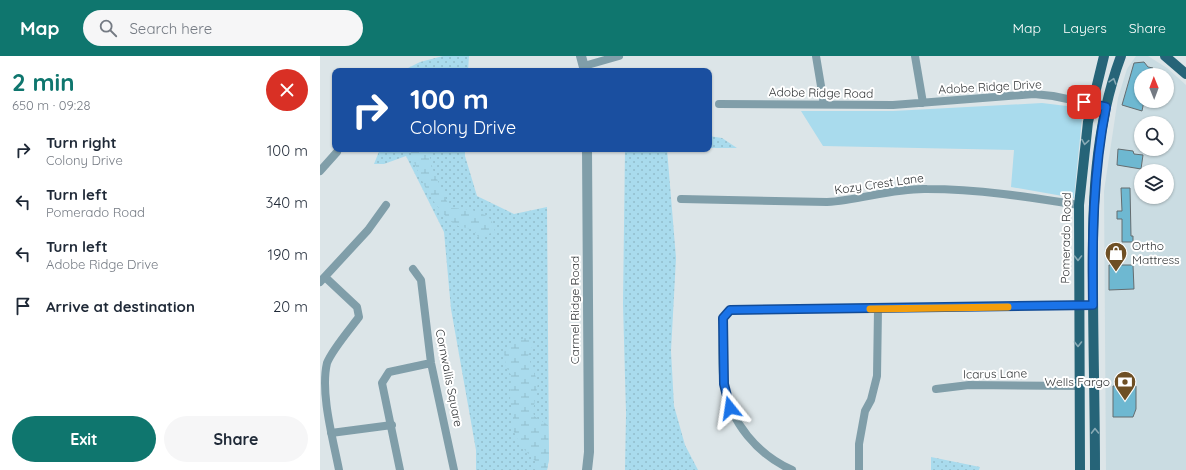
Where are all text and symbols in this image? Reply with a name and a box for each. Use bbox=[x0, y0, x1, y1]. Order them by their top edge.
search box bbox=[83, 10, 363, 46]
text: Map bbox=[20, 16, 59, 40]
icon: search bbox=[97, 17, 119, 39]
text: Search here bbox=[129, 19, 212, 38]
text: Map bbox=[1012, 19, 1041, 37]
text: Layers bbox=[1063, 19, 1107, 37]
text: Share bbox=[1129, 19, 1166, 37]
text: 2 min bbox=[12, 67, 74, 97]
north arrow bbox=[1134, 68, 1174, 108]
map controls bbox=[1134, 68, 1174, 204]
button: close bbox=[266, 69, 308, 111]
street label: Adobe Ridge Drive bbox=[938, 76, 1042, 97]
one-way arrow bbox=[1108, 78, 1117, 85]
text: 100 m bbox=[410, 81, 489, 116]
icon: right bbox=[344, 84, 396, 136]
street label: Adobe Ridge Road bbox=[769, 84, 873, 101]
pin bbox=[1067, 85, 1101, 119]
icon: arrive bbox=[1073, 91, 1095, 113]
text: 650 m · 09:28 bbox=[12, 97, 91, 113]
text: Colony Drive bbox=[410, 116, 516, 139]
button: search bbox=[1134, 116, 1174, 156]
text: Turn right bbox=[46, 133, 117, 152]
icon: right bbox=[12, 139, 34, 161]
one-way arrow bbox=[1081, 139, 1090, 145]
text: 100 m bbox=[267, 141, 308, 160]
text: Colony Drive bbox=[46, 152, 123, 168]
button: layers bbox=[1134, 164, 1174, 204]
street label: Kozy Crest Lane bbox=[833, 170, 925, 197]
text: Turn left bbox=[46, 185, 108, 204]
icon: left bbox=[12, 191, 34, 213]
street label: Pomerado Road bbox=[1057, 192, 1074, 284]
text: 340 m bbox=[266, 193, 308, 212]
text: Pomerado Road bbox=[46, 204, 145, 220]
text: Turn left bbox=[46, 237, 108, 256]
place label: Ortho Mattress bbox=[1132, 238, 1180, 267]
shop icon: Ortho Mattress bbox=[1103, 240, 1129, 273]
icon: left bbox=[12, 243, 34, 265]
text: 190 m bbox=[267, 245, 308, 264]
one-way arrow bbox=[1074, 255, 1082, 261]
text: Adobe Ridge Drive bbox=[46, 256, 158, 272]
street label: Carmel Ridge Road bbox=[567, 256, 582, 364]
icon: arrive bbox=[12, 295, 34, 317]
text: Arrive at destination bbox=[46, 297, 195, 316]
text: 20 m bbox=[273, 297, 308, 316]
street label: Cornwallis Square bbox=[433, 328, 466, 428]
one-way arrow bbox=[1074, 341, 1083, 347]
street label: Icarus Lane bbox=[963, 365, 1027, 382]
bank icon: Wells Fargo bbox=[1112, 369, 1138, 402]
place label: Wells Fargo bbox=[1045, 374, 1110, 389]
position arrow bbox=[709, 387, 751, 429]
button: Exit bbox=[12, 416, 156, 462]
button: Share bbox=[164, 416, 308, 462]
one-way arrow bbox=[1091, 428, 1099, 434]

